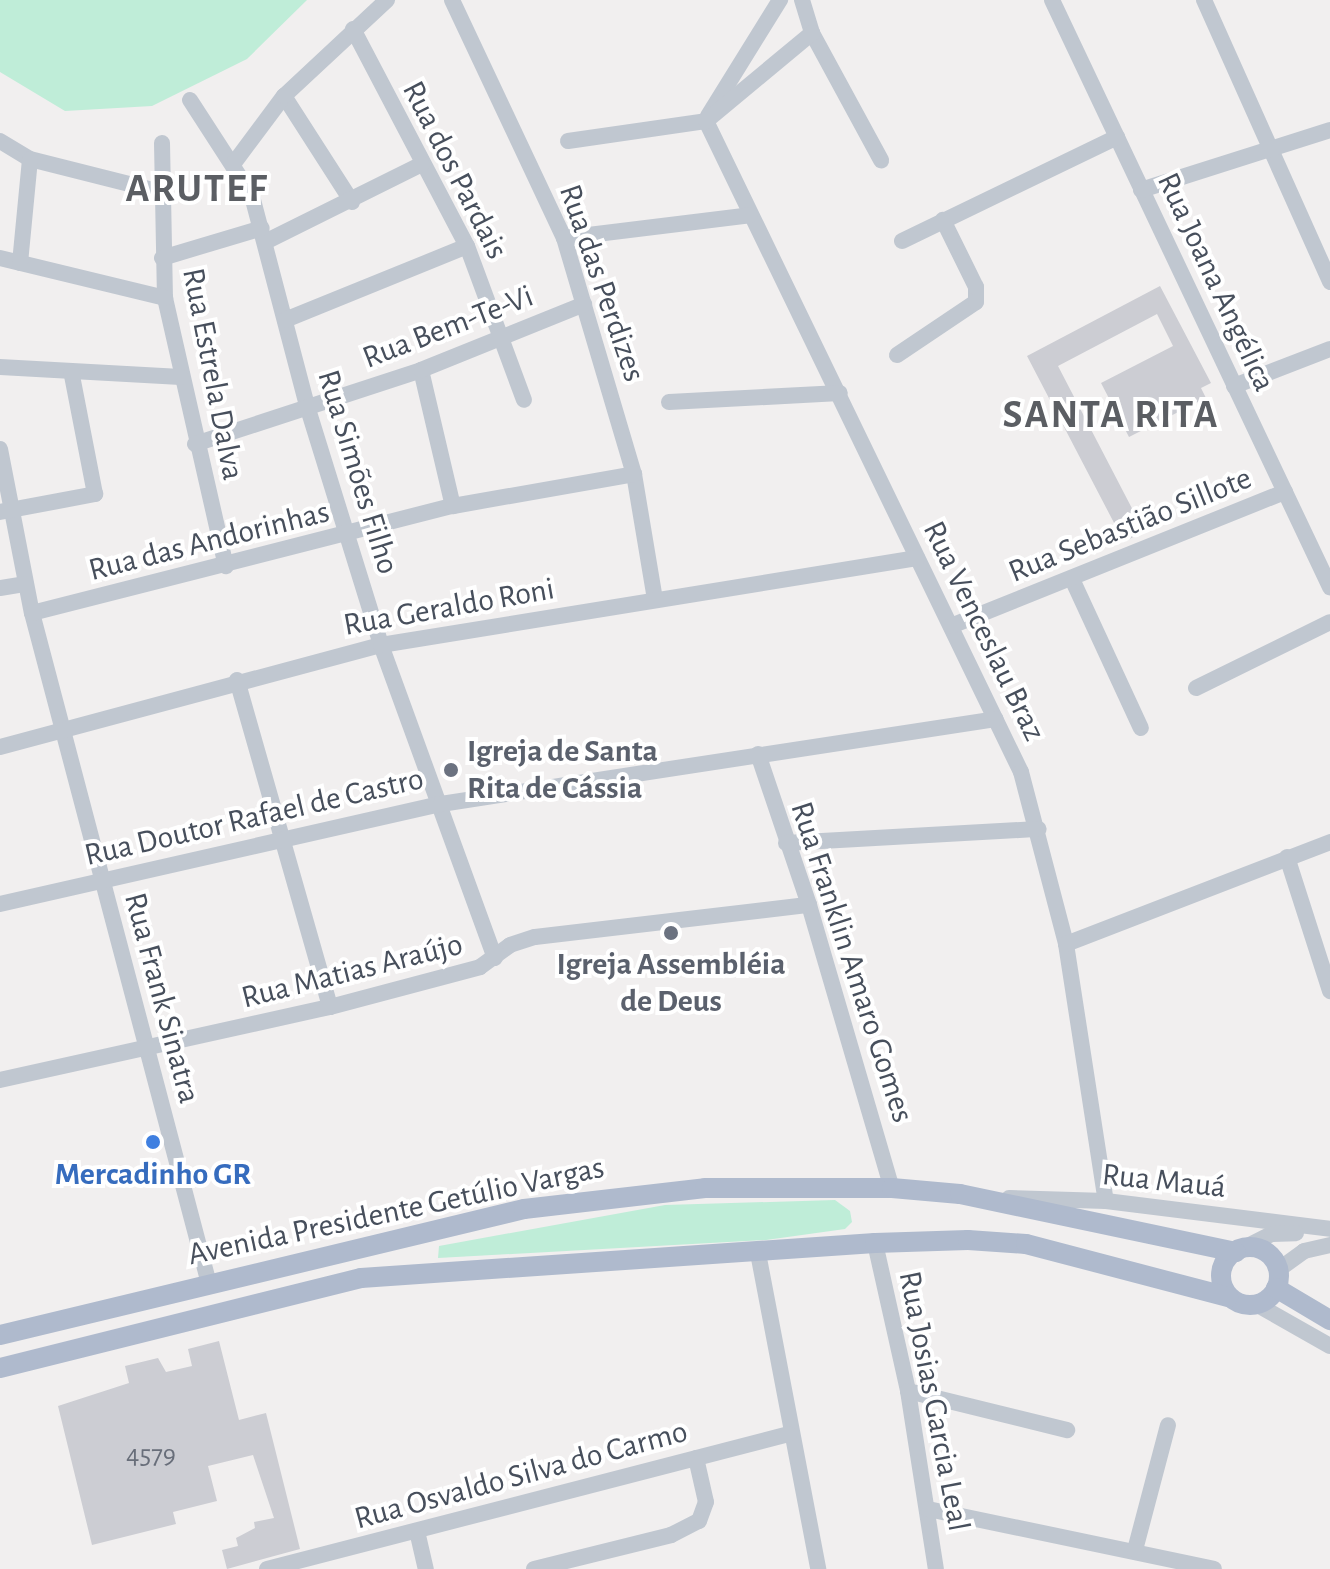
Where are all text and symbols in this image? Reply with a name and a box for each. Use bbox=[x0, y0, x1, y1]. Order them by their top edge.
street label: Rua dos Pardais bbox=[394, 75, 516, 265]
district label: ARUTEF bbox=[125, 165, 269, 213]
street label: Rua Joana Angélica bbox=[1149, 166, 1283, 398]
street label: Rua das Perdizes bbox=[550, 179, 654, 387]
street label: Rua Estrela Dalva bbox=[174, 265, 252, 483]
street label: Rua Bem-Te-Vi bbox=[357, 277, 539, 377]
street label: Rua Simões Filho bbox=[309, 365, 407, 579]
district label: SANTA RITA bbox=[1003, 391, 1219, 439]
street label: Rua Sebastião Sillote bbox=[1003, 459, 1257, 591]
street label: Rua das Andorinhas bbox=[85, 493, 333, 589]
street label: Rua Venceslau Braz bbox=[914, 515, 1054, 747]
street label: Rua Geraldo Roni bbox=[341, 570, 557, 644]
place label: Igreja de Santa Rita de Cássia bbox=[467, 733, 658, 808]
street label: Rua Doutor Rafael de Castro bbox=[81, 759, 427, 875]
marker: Igreja de Santa Rita de Cássia bbox=[442, 761, 460, 779]
street label: Rua Franklin Amaro Gomes bbox=[782, 797, 922, 1127]
street label: Rua Frank Sinatra bbox=[115, 889, 209, 1107]
marker: Igreja Assembléia de Deus bbox=[662, 924, 680, 942]
street label: Rua Matias Araújo bbox=[237, 925, 467, 1017]
place label: Igreja Assembléia de Deus bbox=[556, 946, 786, 1021]
marker: Mercadinho GR bbox=[144, 1133, 162, 1151]
street label: Avenida Presidente Getúlio Vargas bbox=[184, 1148, 608, 1274]
place label: Mercadinho GR bbox=[55, 1155, 251, 1193]
street label: Rua Mauá bbox=[1100, 1155, 1228, 1207]
street label: Rua Josias Garcia Leal bbox=[890, 1268, 978, 1534]
street label: Rua Osvaldo Silva do Carmo bbox=[350, 1412, 692, 1538]
house number: 4579 bbox=[126, 1438, 176, 1472]

